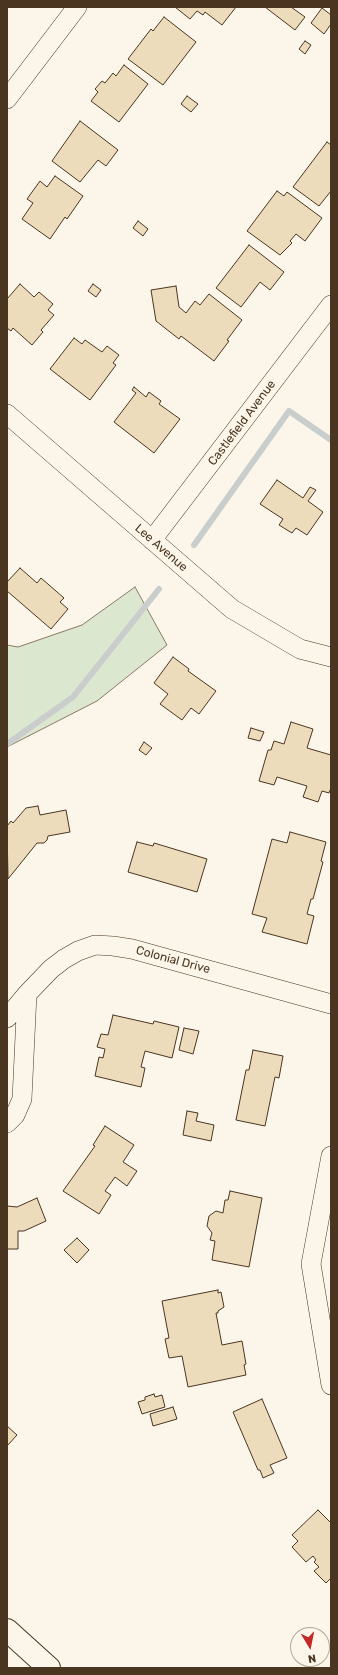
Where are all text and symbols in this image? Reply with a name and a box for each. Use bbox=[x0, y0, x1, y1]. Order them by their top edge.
street label: Castlefield Avenue bbox=[205, 377, 279, 469]
street label: Lee Avenue bbox=[132, 521, 190, 575]
street label: Colonial Drive bbox=[134, 943, 212, 977]
north arrow bbox=[290, 1627, 330, 1667]
text: N bbox=[307, 1651, 317, 1665]

